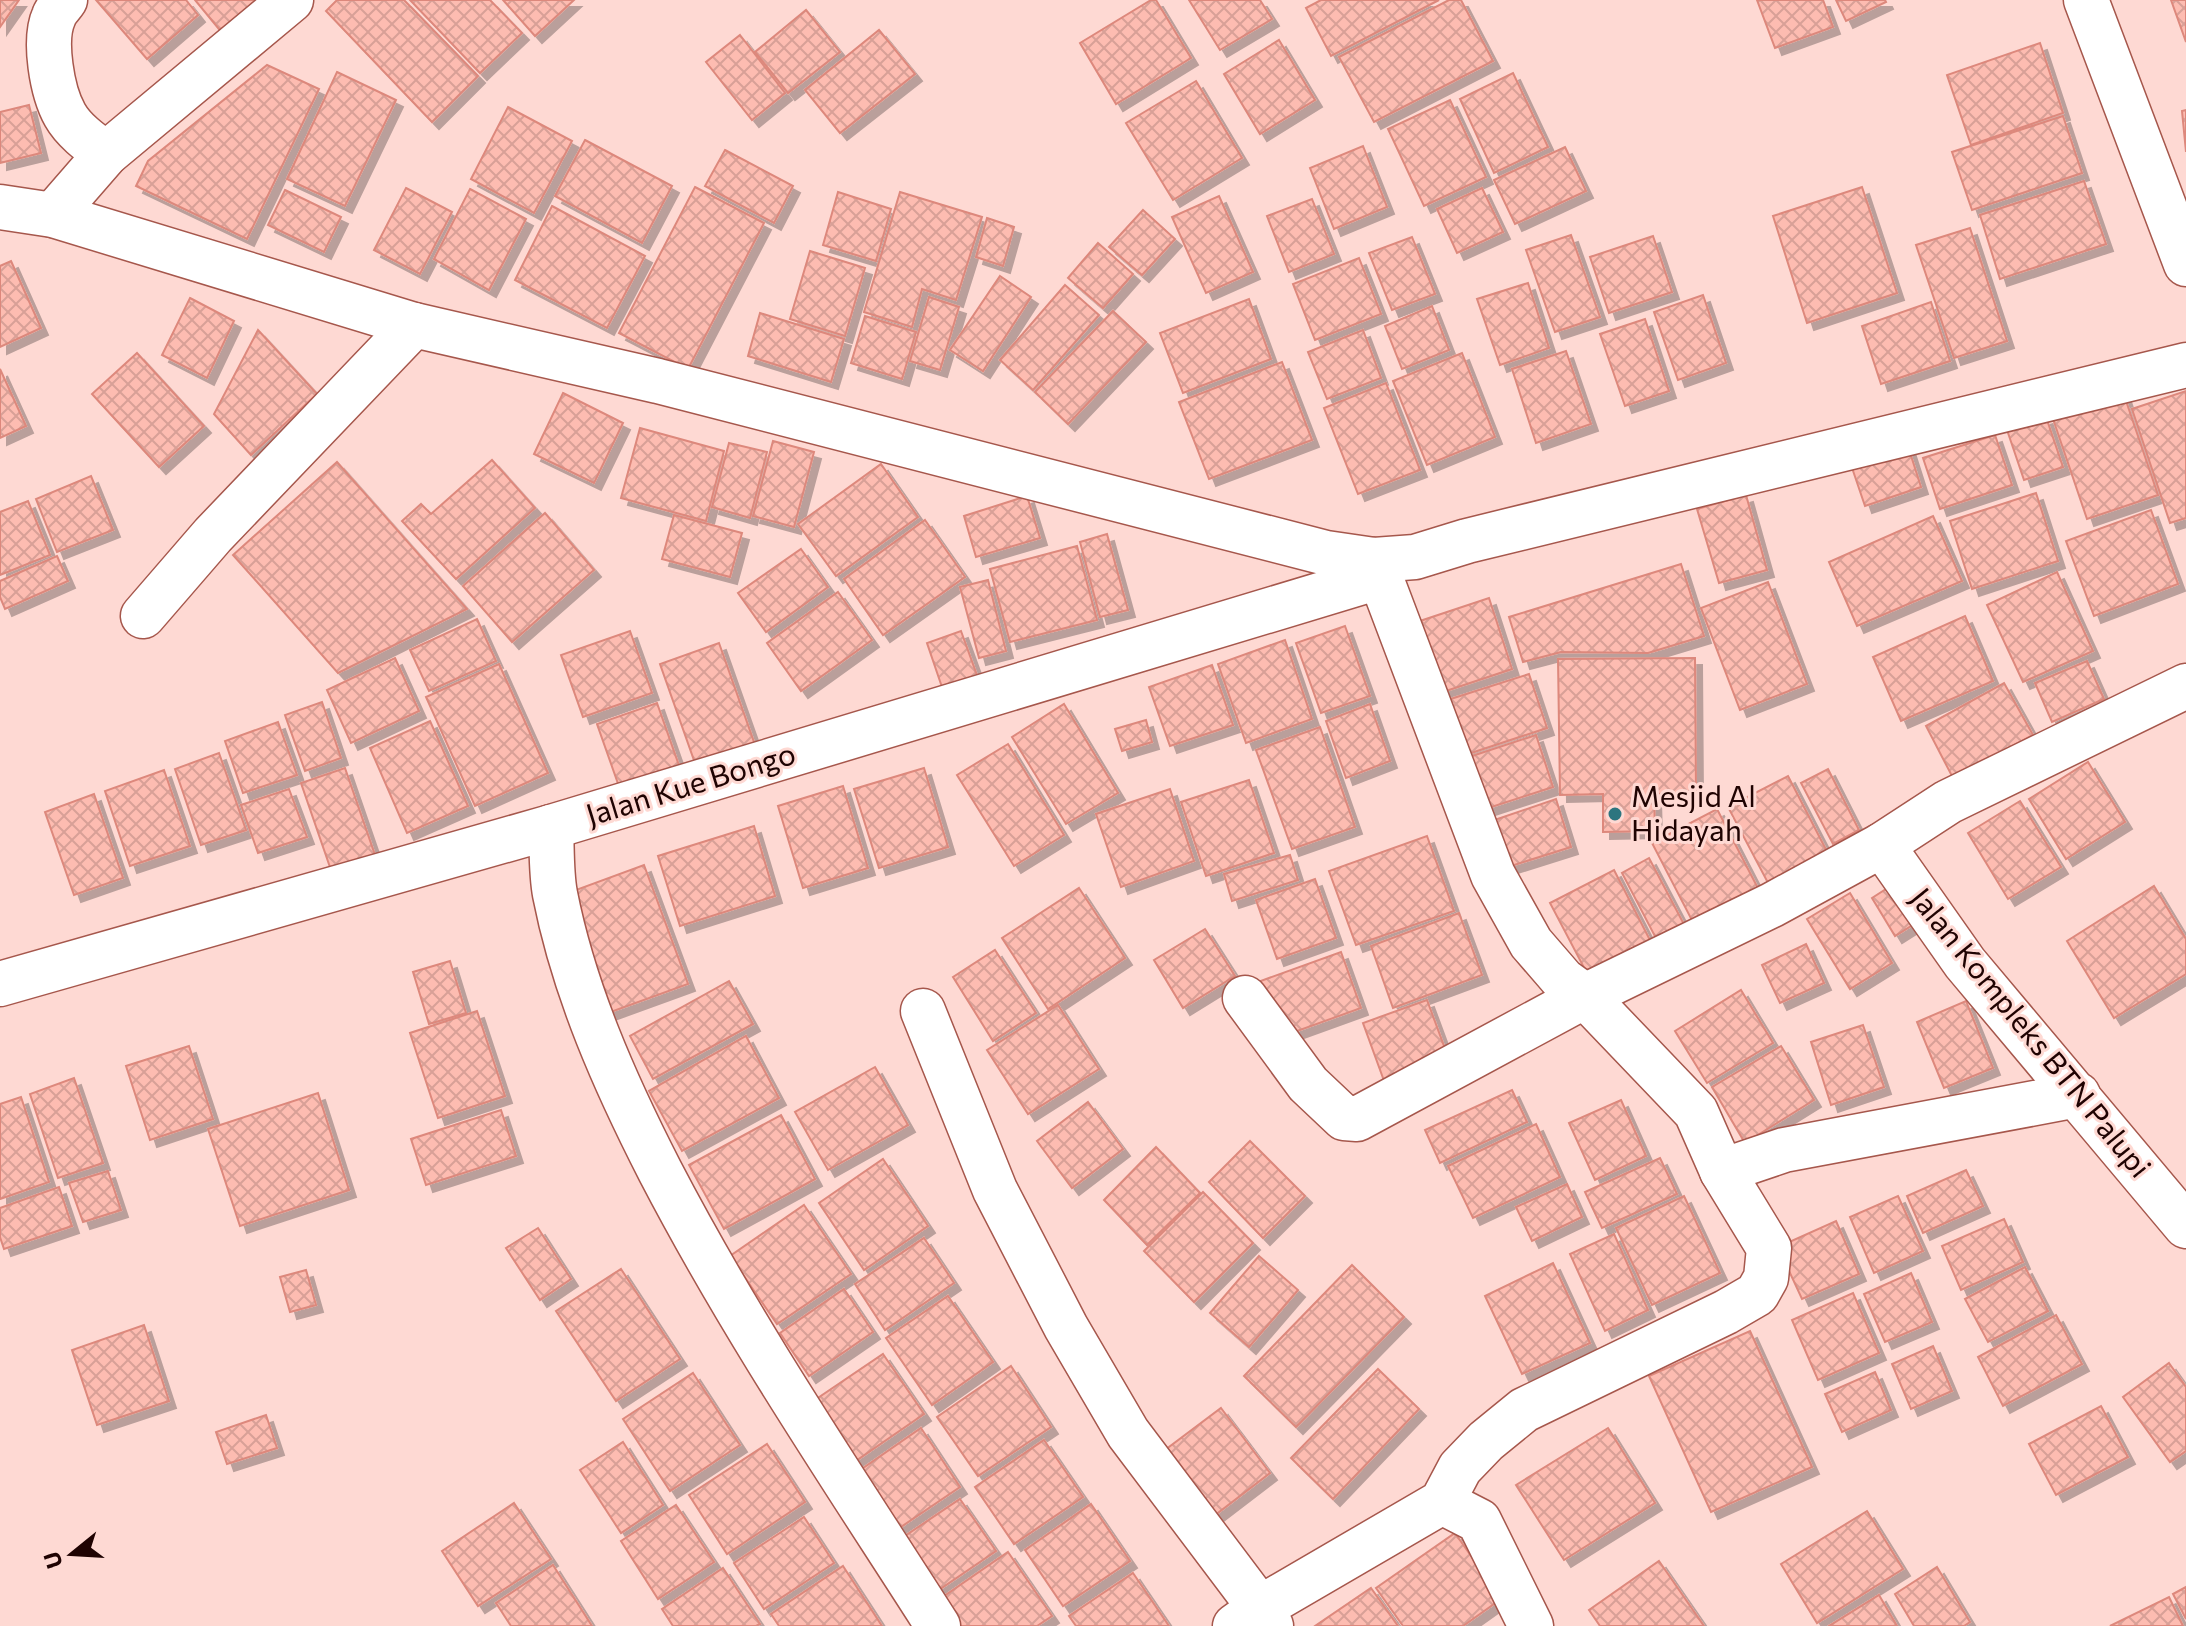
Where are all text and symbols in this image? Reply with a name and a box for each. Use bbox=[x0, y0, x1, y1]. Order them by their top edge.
street label: Jalan Kue Bongo bbox=[581, 733, 799, 832]
place label: Mesjid Al Hidayah bbox=[1631, 776, 1756, 847]
marker: Mesjid Al Hidayah bbox=[1606, 805, 1624, 823]
street label: Jalan Kompleks BTN Palupi bbox=[1904, 879, 2160, 1184]
north arrow bbox=[32, 1514, 112, 1594]
text: U bbox=[37, 1549, 68, 1572]

